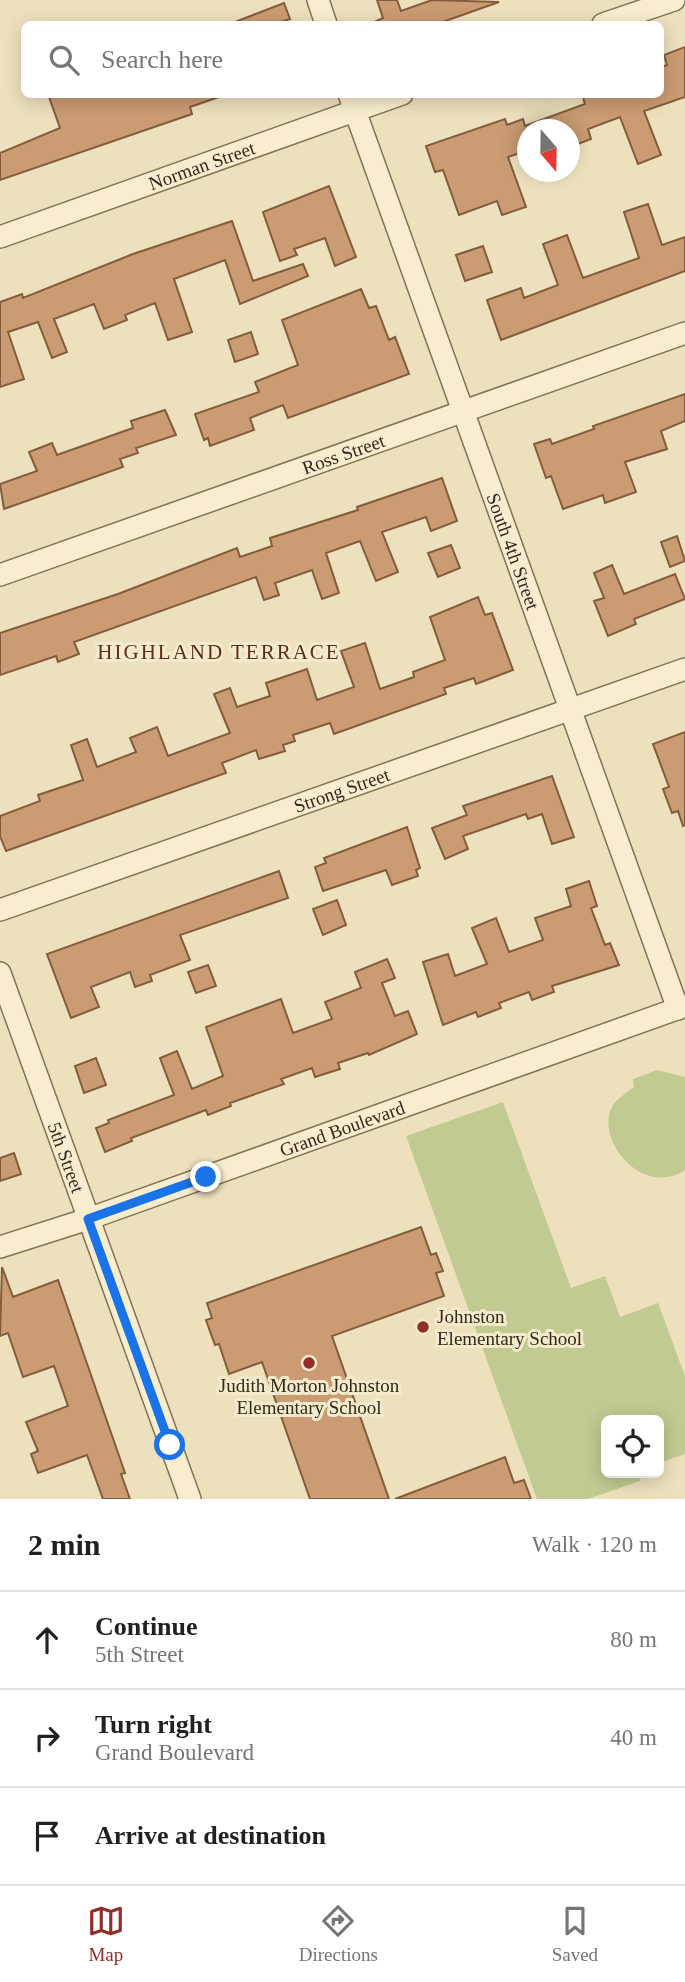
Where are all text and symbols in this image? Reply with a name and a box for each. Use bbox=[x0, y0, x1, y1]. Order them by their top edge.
search box bbox=[21, 21, 664, 98]
icon: search bbox=[45, 41, 83, 79]
text: Search here bbox=[101, 45, 223, 74]
north arrow bbox=[517, 119, 580, 182]
street label: Norman Street bbox=[146, 136, 258, 194]
street label: Ross Street bbox=[299, 429, 388, 478]
street label: South 4th Street bbox=[483, 490, 544, 613]
district label: HIGHLAND TERRACE bbox=[97, 640, 341, 664]
street label: Strong Street bbox=[291, 763, 393, 816]
street label: Grand Boulevard bbox=[277, 1096, 408, 1160]
street label: 5th Street bbox=[44, 1119, 89, 1196]
route end bbox=[190, 1161, 221, 1192]
place label: Johnston Elementary School bbox=[437, 1306, 582, 1349]
marker: Johnston Elementary School bbox=[415, 1319, 431, 1335]
marker: Judith Morton Johnston Elementary School bbox=[301, 1355, 317, 1371]
place label: Judith Morton Johnston Elementary School bbox=[219, 1375, 400, 1418]
map controls bbox=[601, 1415, 664, 1478]
button: locate bbox=[601, 1415, 664, 1478]
route start bbox=[154, 1429, 185, 1460]
text: 2 min bbox=[28, 1528, 101, 1561]
text: Walk · 120 m bbox=[532, 1532, 657, 1557]
text: Continue bbox=[95, 1612, 198, 1641]
icon: ahead bbox=[28, 1621, 66, 1659]
text: 80 m bbox=[610, 1627, 657, 1652]
text: 5th Street bbox=[95, 1642, 184, 1667]
text: Turn right bbox=[95, 1710, 212, 1739]
icon: right bbox=[28, 1719, 66, 1757]
text: 40 m bbox=[610, 1725, 657, 1750]
text: Grand Boulevard bbox=[95, 1740, 254, 1765]
icon: arrive bbox=[28, 1817, 66, 1855]
text: Arrive at destination bbox=[95, 1821, 326, 1850]
tab: Map bbox=[87, 1902, 125, 1966]
tab: Directions bbox=[299, 1902, 378, 1966]
tab: Saved bbox=[552, 1902, 598, 1966]

